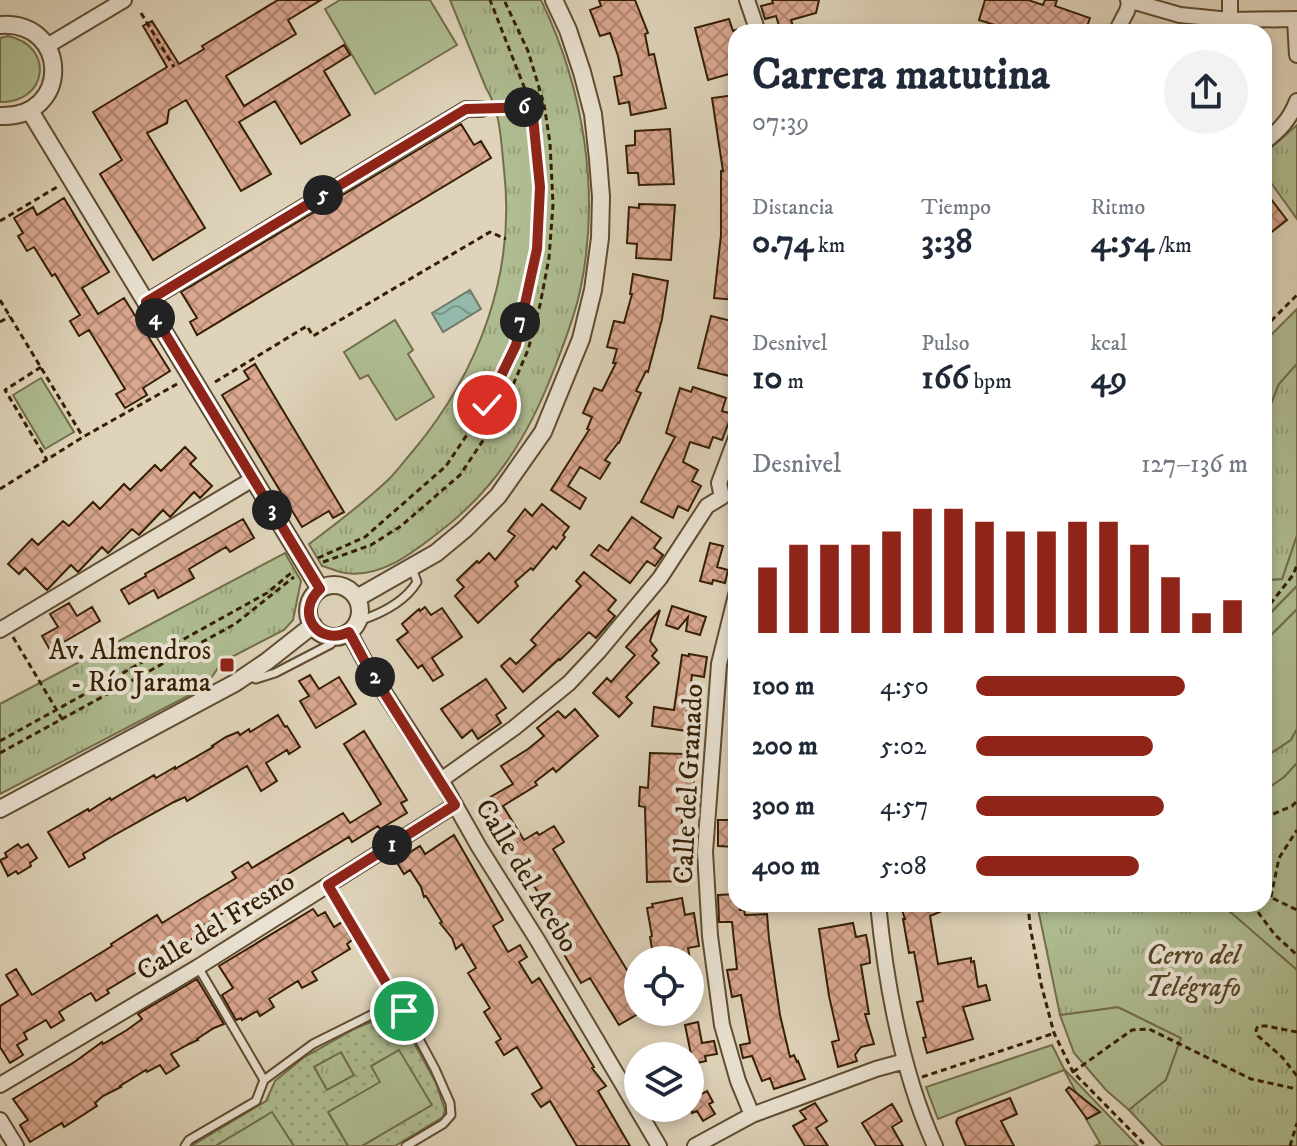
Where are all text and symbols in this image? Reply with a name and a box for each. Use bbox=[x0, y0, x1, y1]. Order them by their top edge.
text: Carrera matutina bbox=[752, 48, 1050, 103]
button: share bbox=[1164, 50, 1248, 134]
pin: 6 bbox=[504, 87, 544, 127]
text: 6 bbox=[518, 93, 530, 120]
text: 07:39 bbox=[752, 106, 809, 139]
pin: 5 bbox=[303, 175, 343, 215]
text: 5 bbox=[318, 181, 328, 208]
text: Distancia bbox=[752, 194, 834, 221]
text: Tiempo bbox=[921, 194, 991, 221]
text: Ritmo bbox=[1091, 194, 1145, 221]
text: 0.74 bbox=[752, 221, 813, 263]
text: 3:38 bbox=[921, 221, 973, 263]
text: 4:54 bbox=[1091, 221, 1154, 263]
text: km bbox=[813, 232, 845, 259]
text: /km bbox=[1154, 232, 1192, 259]
pin: 4 bbox=[135, 298, 175, 338]
pin: 7 bbox=[500, 302, 540, 342]
text: 4 bbox=[149, 304, 161, 331]
text: 7 bbox=[514, 308, 526, 335]
text: Desnivel bbox=[752, 330, 827, 357]
text: Pulso bbox=[921, 330, 969, 357]
text: kcal bbox=[1091, 330, 1127, 357]
text: 10 bbox=[752, 357, 783, 399]
text: 166 bbox=[921, 357, 969, 399]
text: 49 bbox=[1091, 357, 1127, 399]
text: m bbox=[783, 368, 804, 395]
text: bpm bbox=[969, 368, 1012, 395]
pin bbox=[453, 371, 521, 439]
icon: check bbox=[465, 383, 509, 427]
text: Desnivel bbox=[752, 448, 841, 481]
text: 127–136 m bbox=[1141, 448, 1248, 481]
pin: 3 bbox=[252, 490, 292, 530]
text: 3 bbox=[268, 496, 276, 523]
place label: Av. Almendros - Río Jarama bbox=[49, 633, 211, 700]
marker: Av. Almendros - Río Jarama bbox=[218, 656, 236, 674]
pin: 2 bbox=[355, 657, 395, 697]
text: 2 bbox=[370, 663, 380, 690]
text: 100 m bbox=[752, 670, 815, 703]
text: 4:50 bbox=[880, 670, 929, 703]
street label: Calle del Granado bbox=[666, 683, 711, 885]
text: 200 m bbox=[752, 730, 818, 763]
text: 5:02 bbox=[880, 730, 926, 763]
text: 300 m bbox=[752, 790, 815, 823]
text: 4:57 bbox=[880, 790, 928, 823]
street label: Calle del Acebo bbox=[467, 793, 586, 959]
pin: 1 bbox=[372, 825, 412, 865]
text: 1 bbox=[388, 831, 396, 858]
text: 400 m bbox=[752, 850, 820, 883]
text: 5:08 bbox=[880, 850, 927, 883]
street label: Calle del Fresno bbox=[130, 864, 301, 989]
park label: Cerro del Telégrafo bbox=[1145, 938, 1243, 1005]
map controls bbox=[624, 946, 704, 1122]
button: locate bbox=[624, 946, 704, 1026]
pin bbox=[370, 977, 438, 1045]
icon: arrive bbox=[382, 989, 426, 1033]
button: layers bbox=[624, 1042, 704, 1122]

